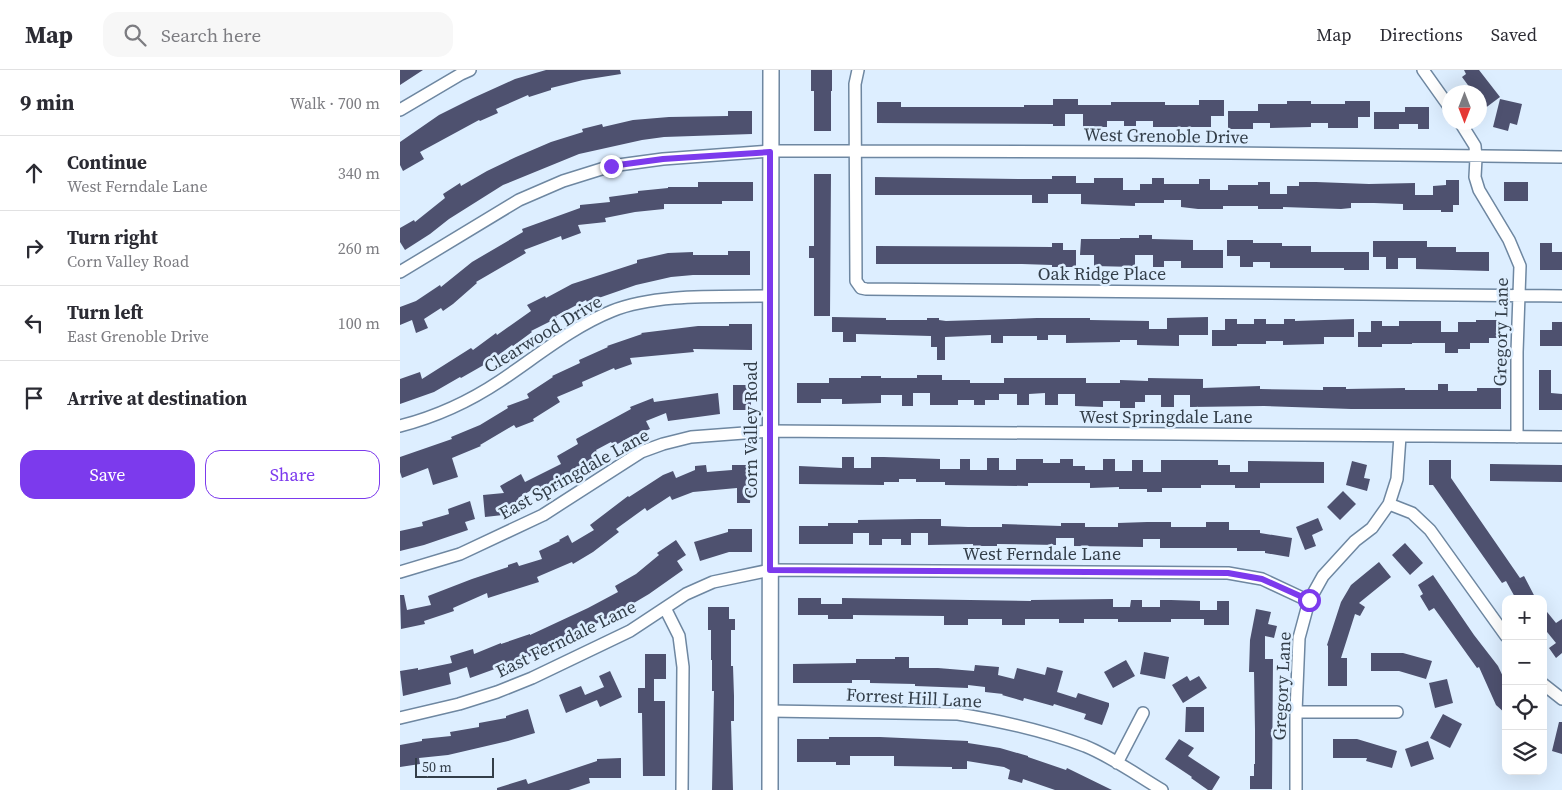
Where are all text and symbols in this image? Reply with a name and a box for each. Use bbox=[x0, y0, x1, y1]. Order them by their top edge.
search box bbox=[103, 12, 453, 57]
text: Map bbox=[25, 18, 73, 51]
icon: search bbox=[121, 21, 149, 49]
text: Search here bbox=[161, 22, 261, 48]
text: Map bbox=[1316, 22, 1352, 47]
text: Directions bbox=[1380, 22, 1463, 47]
text: Saved bbox=[1491, 22, 1537, 47]
north arrow bbox=[1442, 85, 1487, 130]
text: 9 min bbox=[20, 88, 75, 117]
text: Walk · 700 m bbox=[290, 92, 380, 114]
street label: West Grenoble Drive bbox=[1083, 122, 1249, 149]
text: Continue bbox=[67, 149, 147, 175]
route end bbox=[600, 155, 623, 178]
icon: ahead bbox=[20, 159, 48, 187]
text: 340 m bbox=[338, 162, 380, 184]
text: West Ferndale Lane bbox=[67, 175, 208, 197]
text: Turn right bbox=[67, 224, 158, 250]
icon: right bbox=[20, 234, 48, 262]
text: 260 m bbox=[338, 237, 380, 259]
text: Corn Valley Road bbox=[67, 250, 189, 272]
street label: Oak Ridge Place bbox=[1038, 261, 1166, 286]
street label: Gregory Lane bbox=[1487, 277, 1514, 387]
street label: Clearwood Drive bbox=[479, 288, 606, 379]
text: Turn left bbox=[67, 299, 143, 325]
icon: left bbox=[20, 309, 48, 337]
text: 100 m bbox=[338, 312, 380, 334]
text: East Grenoble Drive bbox=[67, 325, 209, 347]
street label: Corn Valley Road bbox=[738, 361, 763, 499]
icon: arrive bbox=[20, 384, 48, 412]
text: Arrive at destination bbox=[67, 385, 247, 411]
street label: West Springdale Lane bbox=[1079, 404, 1253, 429]
street label: East Springdale Lane bbox=[494, 422, 653, 525]
button: Save bbox=[20, 450, 195, 499]
button: Share bbox=[205, 450, 380, 499]
street label: West Ferndale Lane bbox=[963, 541, 1121, 566]
route start bbox=[1298, 589, 1321, 612]
street label: East Ferndale Lane bbox=[492, 594, 640, 683]
map controls bbox=[1502, 595, 1547, 775]
button: + bbox=[1502, 595, 1547, 640]
street label: Gregory Lane bbox=[1266, 631, 1297, 741]
button: − bbox=[1502, 640, 1547, 685]
street label: Forrest Hill Lane bbox=[845, 681, 983, 714]
button: locate bbox=[1502, 685, 1547, 730]
button: layers bbox=[1502, 730, 1547, 775]
scale bar bbox=[415, 755, 494, 778]
text: 50 m bbox=[422, 757, 452, 777]

